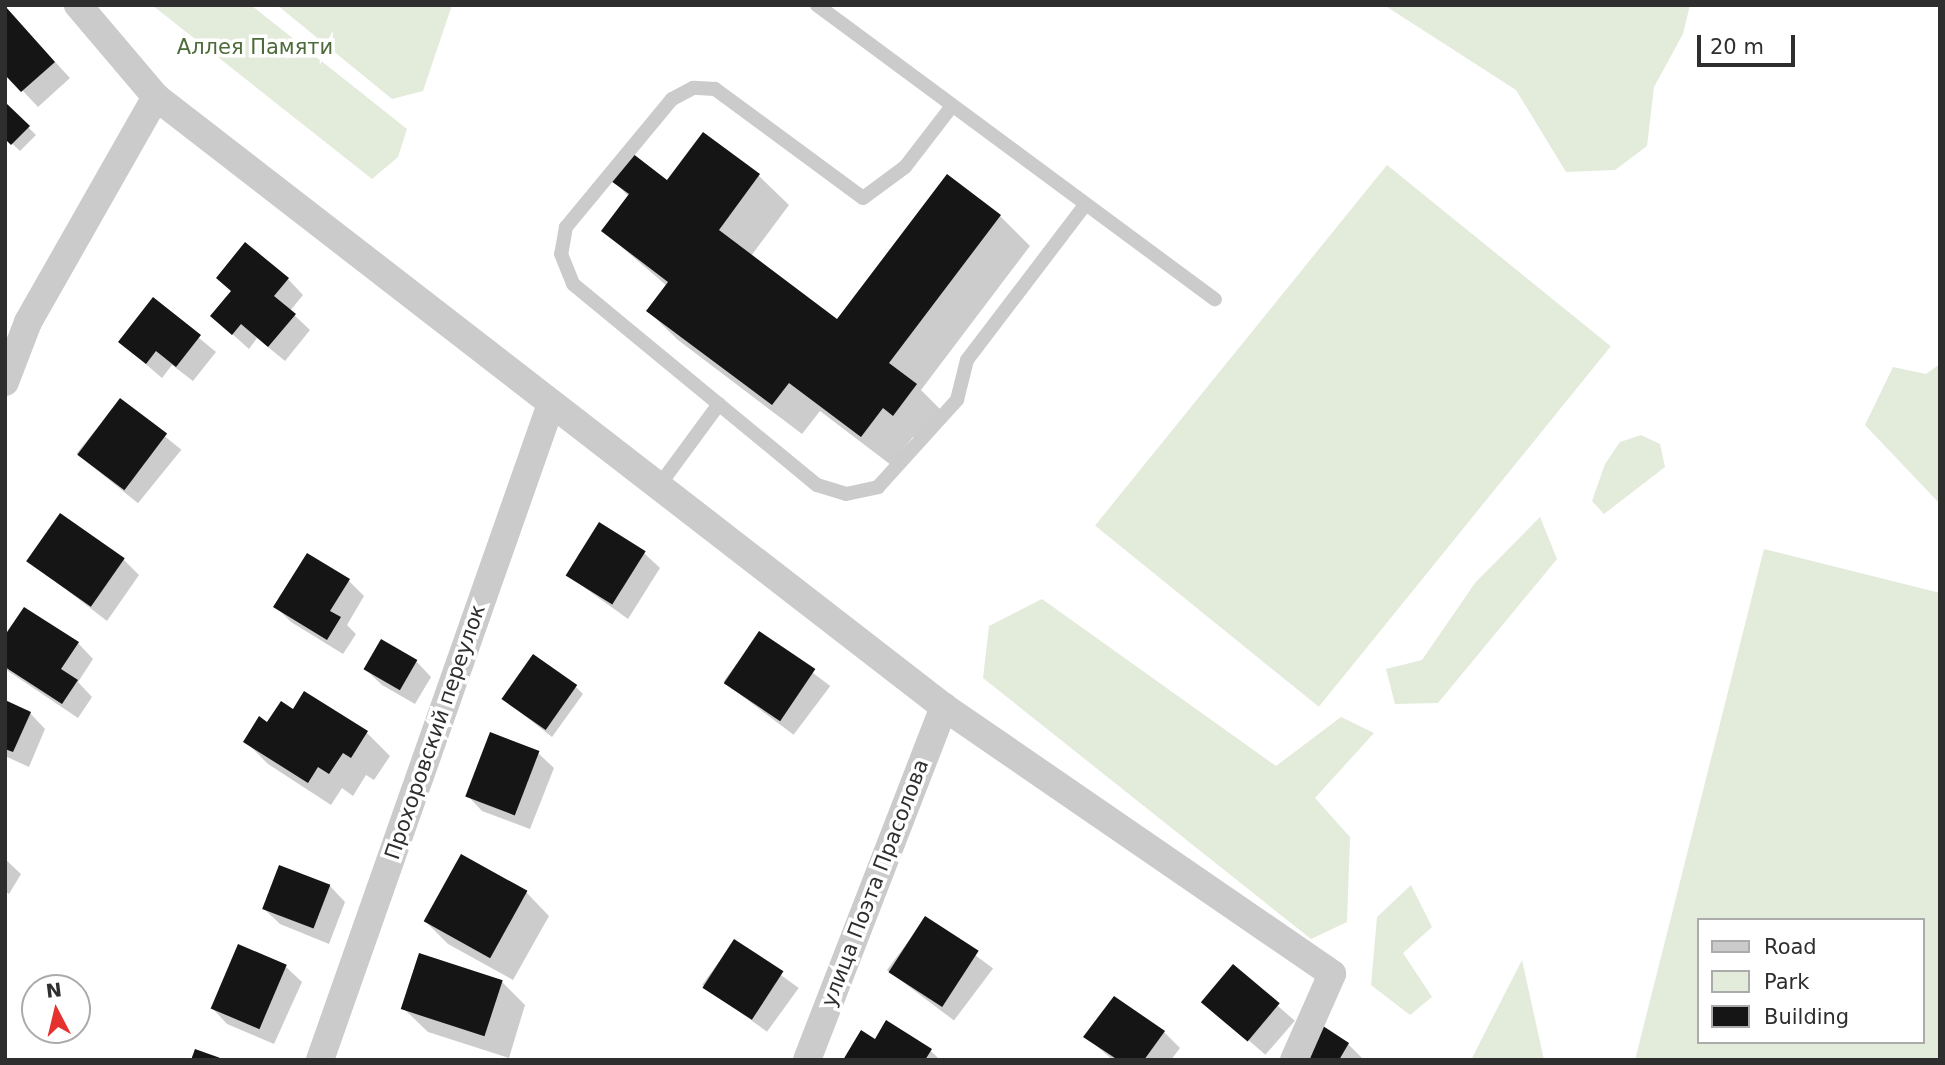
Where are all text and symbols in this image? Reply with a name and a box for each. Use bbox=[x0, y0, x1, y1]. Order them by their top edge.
scale bar bbox=[1700, 21, 1798, 65]
park label: Аллея Памяти bbox=[177, 34, 333, 60]
text: 20 m bbox=[1710, 35, 1764, 59]
street label: Прохоровский переулок bbox=[379, 601, 491, 863]
street label: улица Поэта Прасолова bbox=[816, 756, 934, 1010]
legend bbox=[1696, 918, 1924, 1044]
text: Road bbox=[1764, 935, 1817, 959]
text: Park bbox=[1764, 970, 1809, 994]
north arrow bbox=[21, 974, 91, 1044]
text: N bbox=[44, 978, 63, 1002]
text: Building bbox=[1764, 1005, 1849, 1029]

